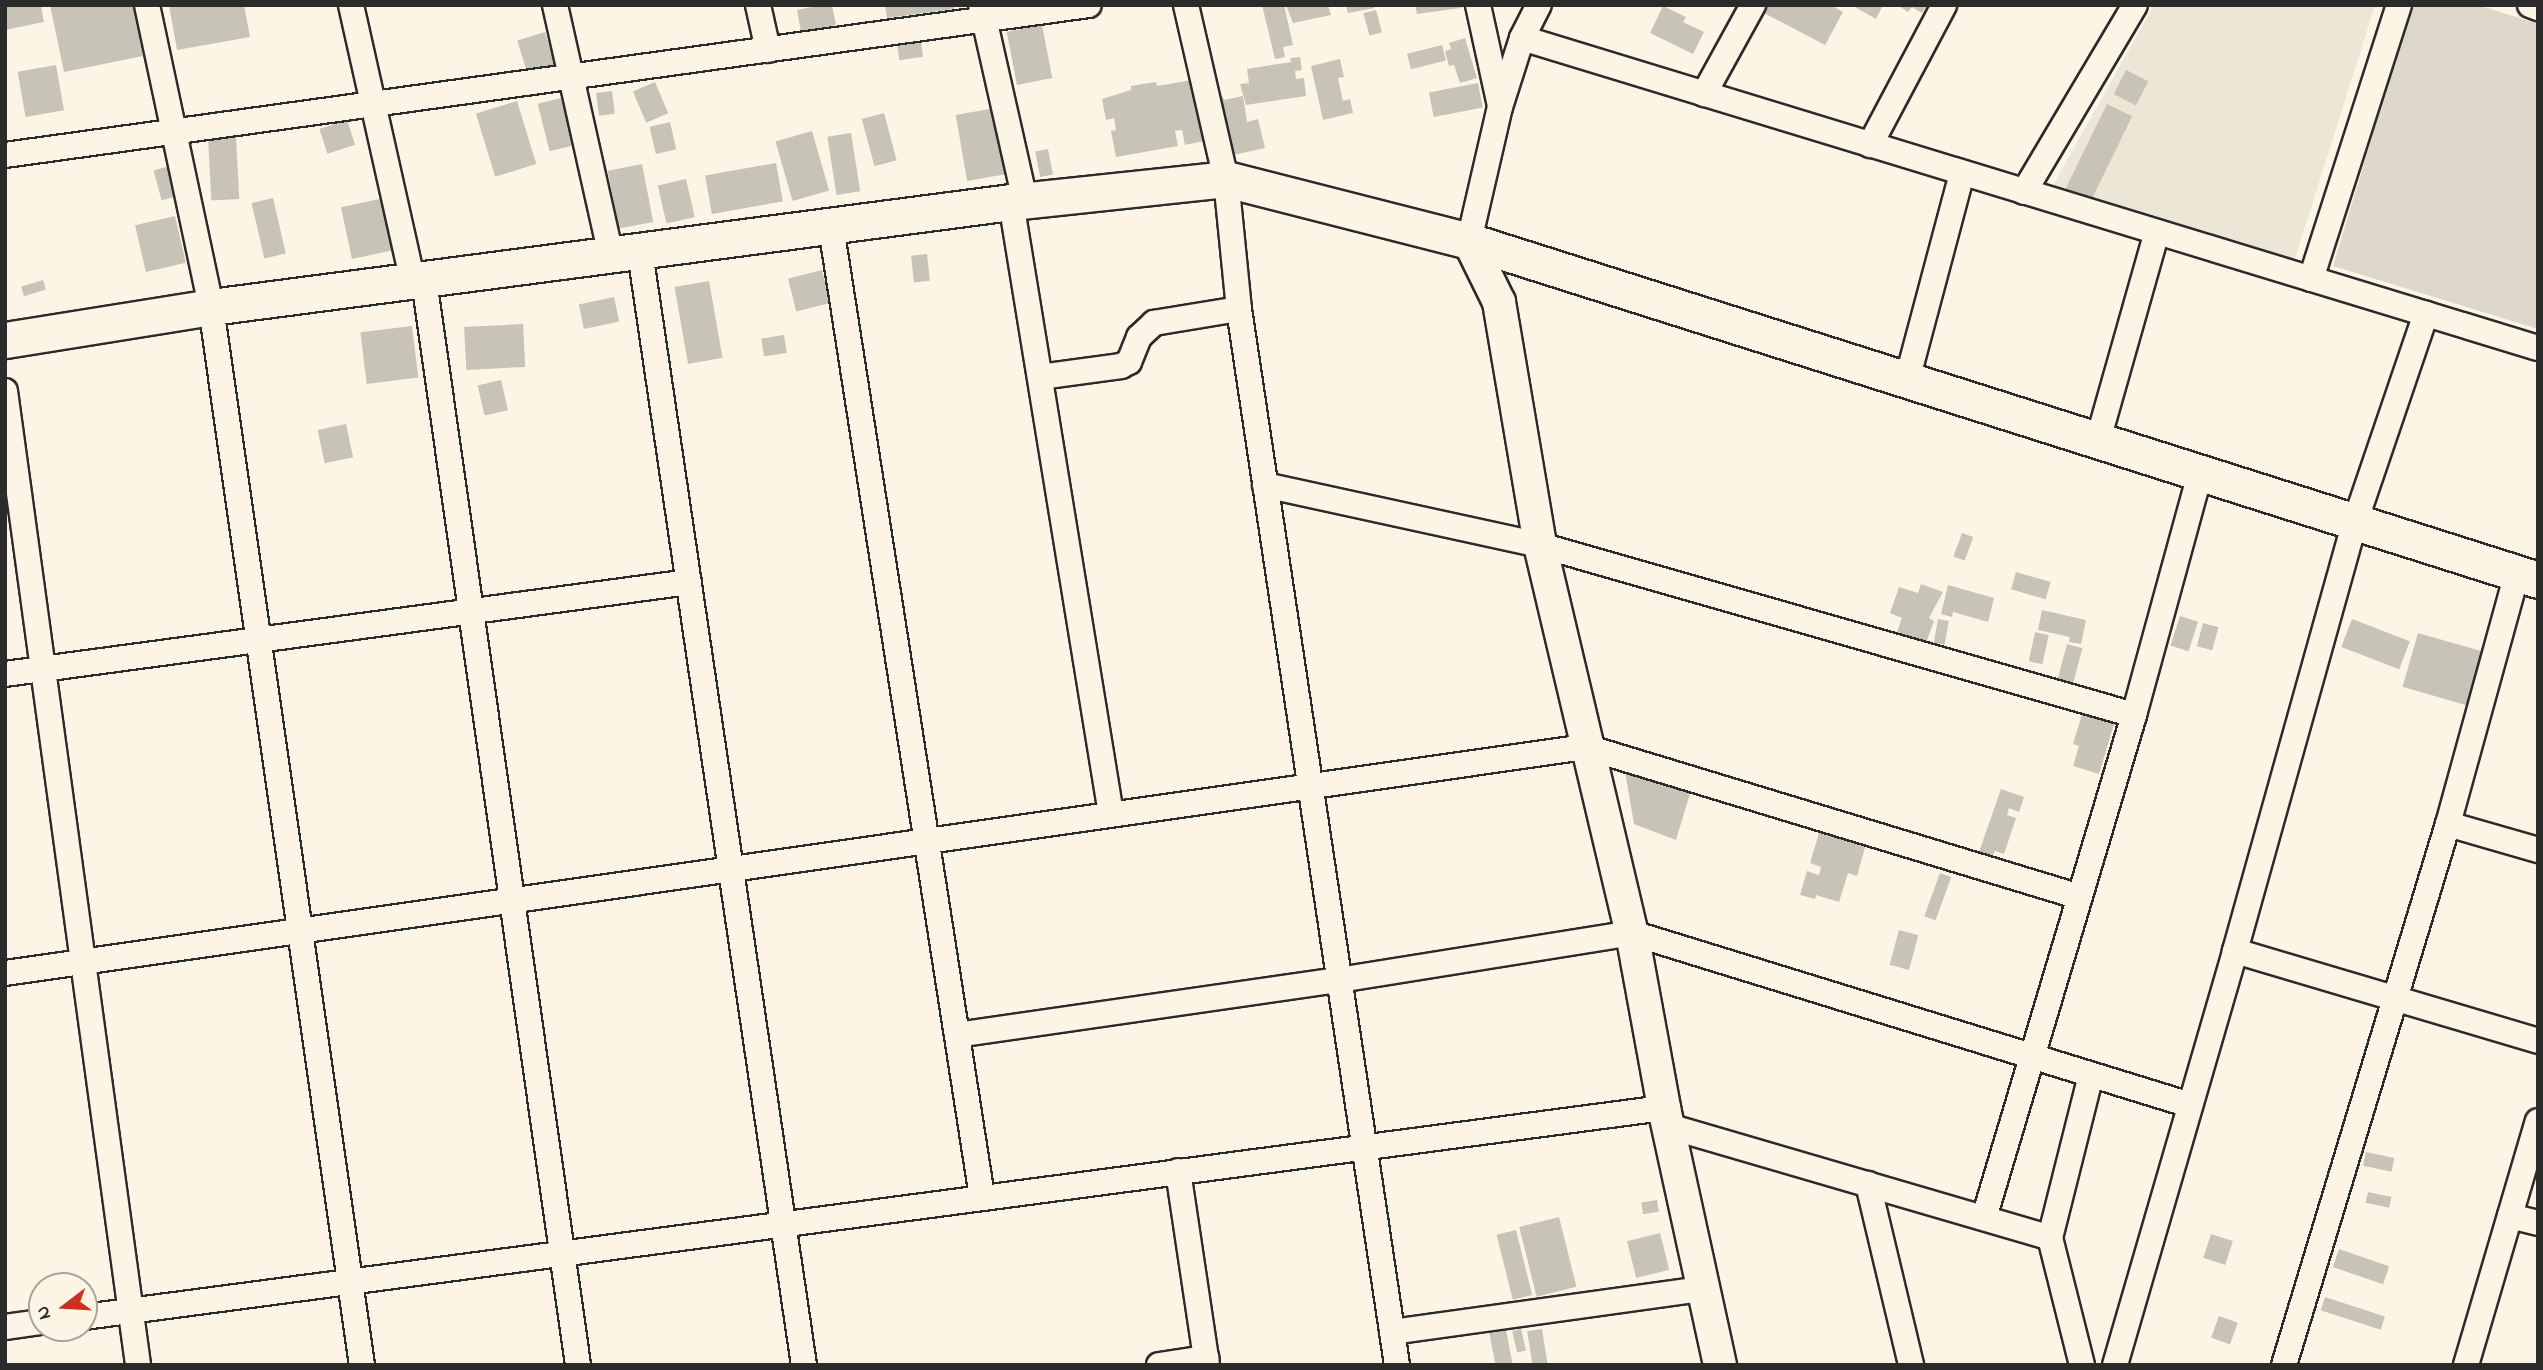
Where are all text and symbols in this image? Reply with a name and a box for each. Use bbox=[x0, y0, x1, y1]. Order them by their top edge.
north arrow bbox=[28, 1272, 98, 1342]
text: N bbox=[30, 1303, 59, 1323]

